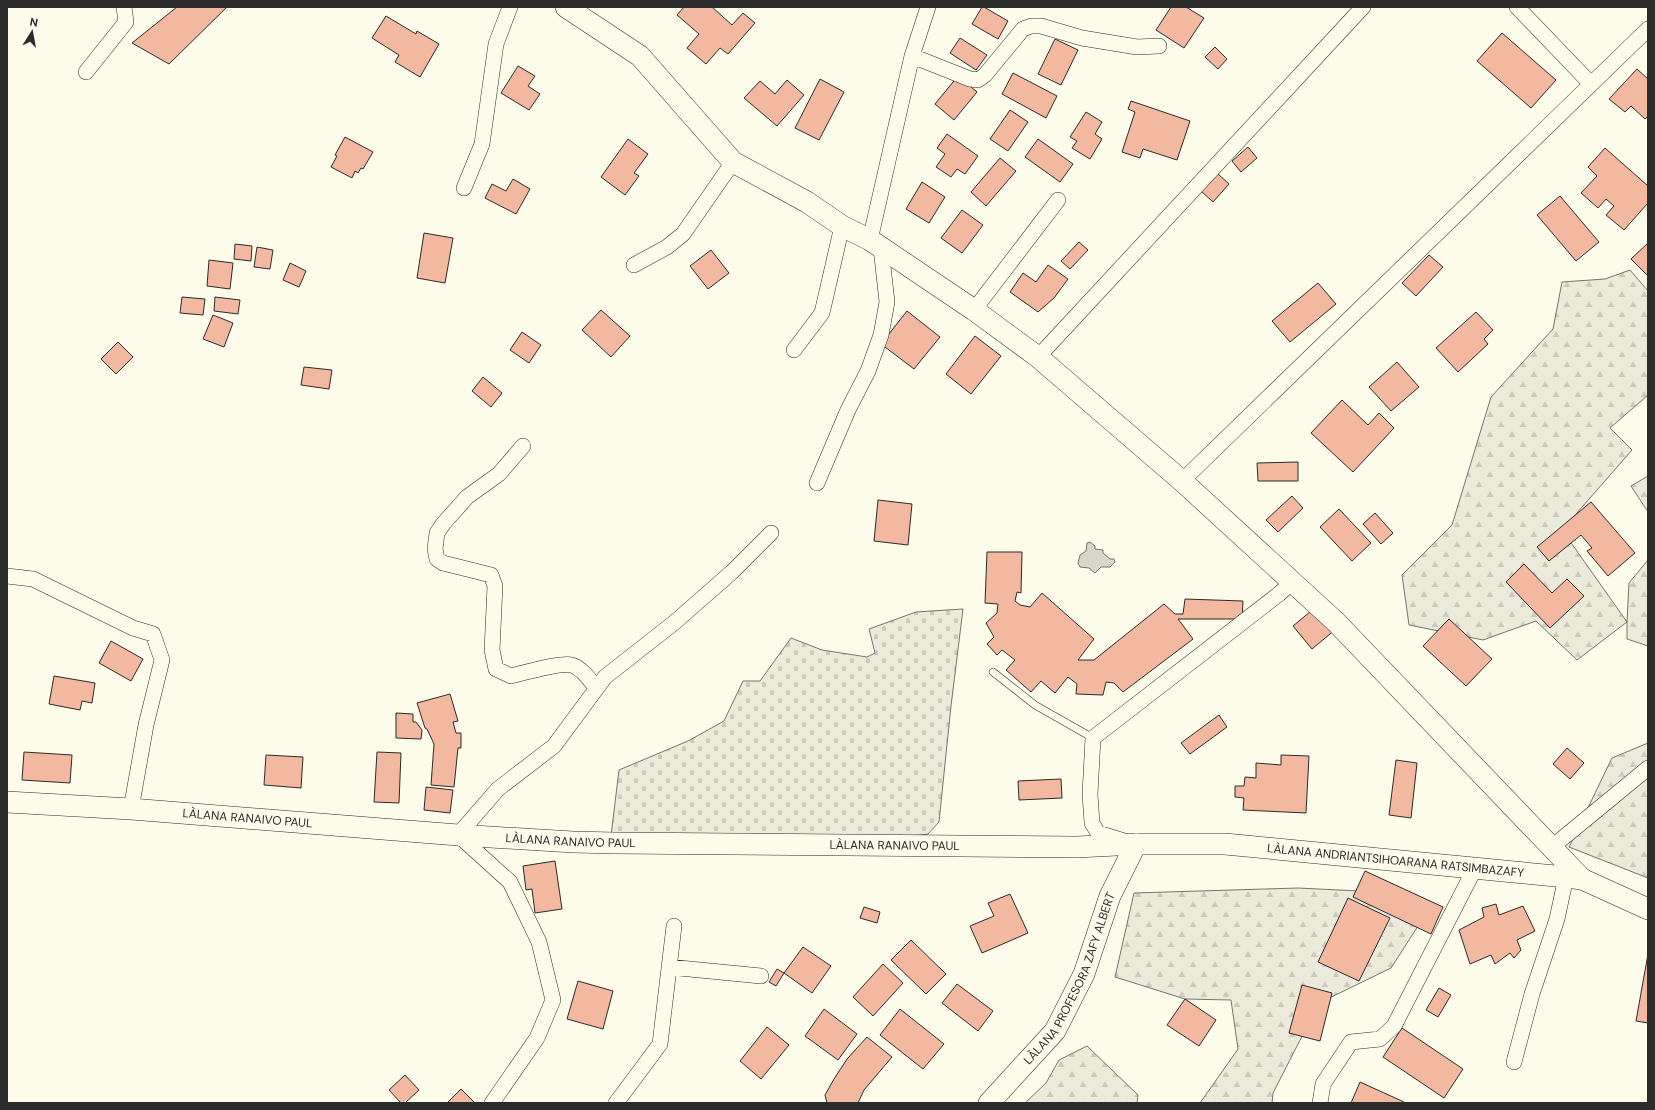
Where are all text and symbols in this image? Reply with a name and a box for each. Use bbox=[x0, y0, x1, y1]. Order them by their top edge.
north arrow bbox=[12, 12, 52, 52]
text: N bbox=[29, 15, 39, 30]
street label: LÀLANA RANAIVO PAUL bbox=[182, 805, 313, 831]
street label: LÀLANA RANAIVO PAUL bbox=[505, 830, 636, 851]
street label: LÀLANA RANAIVO PAUL bbox=[829, 837, 960, 854]
street label: LÀLANA ANDRIANTSIHOARANA RATSIMBAZAFY bbox=[1266, 840, 1525, 881]
street label: LÀLANA PROFESORA ZAFY ALBERT bbox=[1020, 889, 1119, 1068]

